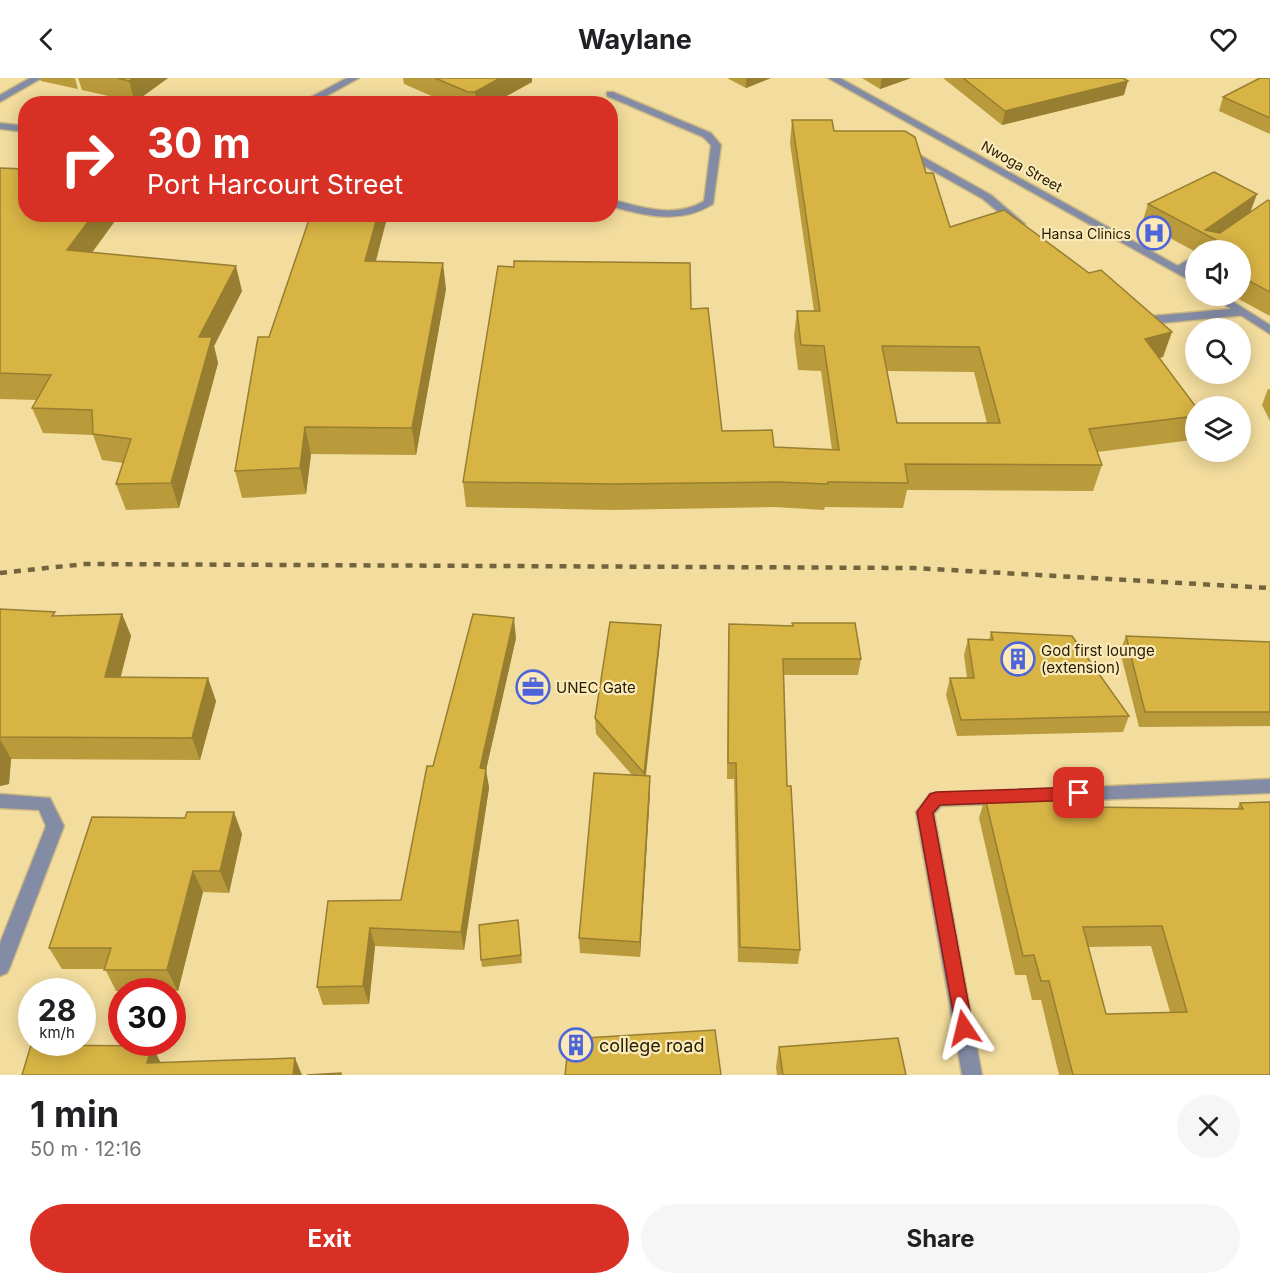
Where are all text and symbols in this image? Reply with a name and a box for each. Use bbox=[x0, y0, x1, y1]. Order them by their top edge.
icon: back bbox=[30, 23, 63, 56]
text: Waylane bbox=[578, 23, 692, 56]
icon: heart bbox=[1207, 23, 1240, 56]
text: 30 m bbox=[147, 117, 251, 168]
icon: right bbox=[48, 120, 126, 198]
street label: Nwoga Street bbox=[979, 137, 1066, 195]
text: Port Harcourt Street bbox=[147, 168, 403, 201]
hospital icon: Hansa Clinics bbox=[1136, 215, 1172, 251]
place label: Hansa Clinics bbox=[1041, 225, 1131, 242]
map controls bbox=[1185, 240, 1251, 462]
button: sound bbox=[1185, 240, 1251, 306]
button: search bbox=[1185, 318, 1251, 384]
button: layers bbox=[1185, 396, 1251, 462]
building icon: God first lounge (extension) bbox=[1000, 641, 1036, 677]
place label: God first lounge (extension) bbox=[1041, 641, 1155, 677]
office icon: UNEC Gate bbox=[515, 669, 551, 705]
place label: UNEC Gate bbox=[556, 678, 636, 697]
pin bbox=[1053, 767, 1104, 818]
icon: arrive bbox=[1062, 776, 1095, 809]
speed limit sign: 30 bbox=[108, 978, 186, 1056]
text: 28 bbox=[38, 992, 76, 1028]
position arrow bbox=[932, 996, 996, 1060]
text: km/h bbox=[39, 1023, 75, 1042]
building icon: college road bbox=[558, 1027, 594, 1063]
place label: college road bbox=[599, 1035, 704, 1056]
text: 1 min bbox=[30, 1092, 119, 1136]
button: close bbox=[1177, 1095, 1240, 1158]
text: 50 m · 12:16 bbox=[30, 1137, 142, 1161]
button: Exit bbox=[30, 1204, 629, 1273]
button: Share bbox=[641, 1204, 1240, 1273]

